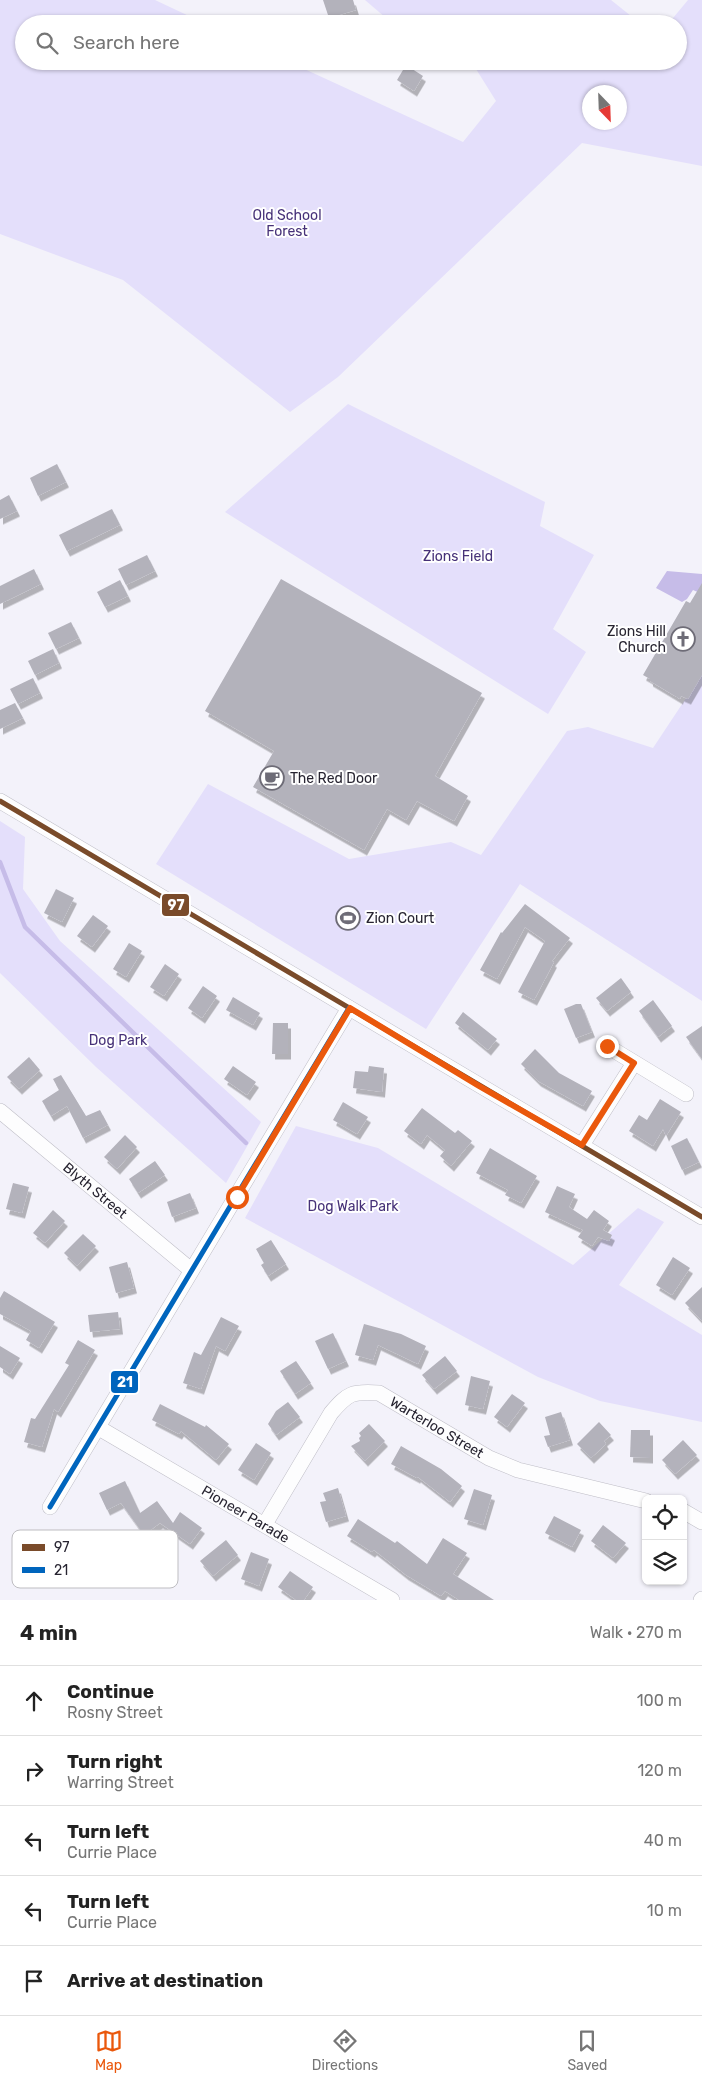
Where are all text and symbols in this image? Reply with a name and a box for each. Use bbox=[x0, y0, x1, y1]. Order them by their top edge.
search box bbox=[15, 15, 687, 70]
icon: search bbox=[33, 29, 61, 57]
text: Search here bbox=[73, 31, 180, 54]
north arrow bbox=[582, 85, 627, 130]
park label: Old School Forest bbox=[252, 207, 322, 240]
park label: Zions Field bbox=[423, 548, 493, 565]
place label: Zions Hill Church bbox=[607, 623, 666, 656]
church icon: Zions Hill Church bbox=[670, 626, 696, 652]
cafe icon: The Red Door bbox=[259, 765, 285, 791]
place label: The Red Door bbox=[290, 770, 378, 787]
line badge: 97 bbox=[161, 893, 190, 917]
text: 97 bbox=[168, 897, 185, 914]
sports icon: Zion Court bbox=[335, 905, 361, 931]
place label: Zion Court bbox=[366, 910, 435, 927]
park label: Dog Park bbox=[89, 1032, 148, 1049]
route end bbox=[596, 1035, 619, 1058]
street label: Blyth Street bbox=[60, 1159, 131, 1222]
route start bbox=[226, 1186, 249, 1209]
park label: Dog Walk Park bbox=[308, 1198, 399, 1215]
line badge: 21 bbox=[110, 1370, 139, 1394]
text: 21 bbox=[117, 1374, 133, 1391]
street label: Warterloo Street bbox=[387, 1393, 487, 1462]
street label: Pioneer Parade bbox=[199, 1482, 293, 1546]
map controls bbox=[642, 1495, 687, 1585]
button: locate bbox=[642, 1495, 687, 1540]
legend bbox=[12, 1530, 178, 1588]
text: 97 bbox=[54, 1539, 69, 1556]
button: layers bbox=[642, 1540, 687, 1585]
text: 21 bbox=[54, 1562, 68, 1579]
text: 4 min bbox=[20, 1620, 78, 1645]
text: Walk · 270 m bbox=[590, 1623, 682, 1642]
text: Continue bbox=[67, 1680, 154, 1703]
icon: ahead bbox=[20, 1687, 48, 1715]
text: 100 m bbox=[637, 1691, 682, 1710]
text: Rosny Street bbox=[67, 1703, 163, 1722]
text: Turn right bbox=[67, 1750, 162, 1773]
icon: right bbox=[20, 1757, 48, 1785]
text: 120 m bbox=[637, 1761, 682, 1780]
text: Warring Street bbox=[67, 1773, 174, 1792]
text: Turn left bbox=[67, 1820, 149, 1843]
icon: left bbox=[20, 1827, 48, 1855]
text: 40 m bbox=[644, 1831, 682, 1850]
text: Currie Place bbox=[67, 1843, 157, 1862]
text: Turn left bbox=[67, 1890, 149, 1913]
icon: left bbox=[20, 1897, 48, 1925]
text: 10 m bbox=[647, 1901, 682, 1920]
text: Currie Place bbox=[67, 1913, 157, 1932]
icon: arrive bbox=[20, 1967, 48, 1995]
text: Arrive at destination bbox=[67, 1969, 263, 1992]
tab: Map bbox=[95, 2027, 123, 2074]
tab: Directions bbox=[312, 2027, 378, 2074]
tab: Saved bbox=[567, 2027, 607, 2074]

